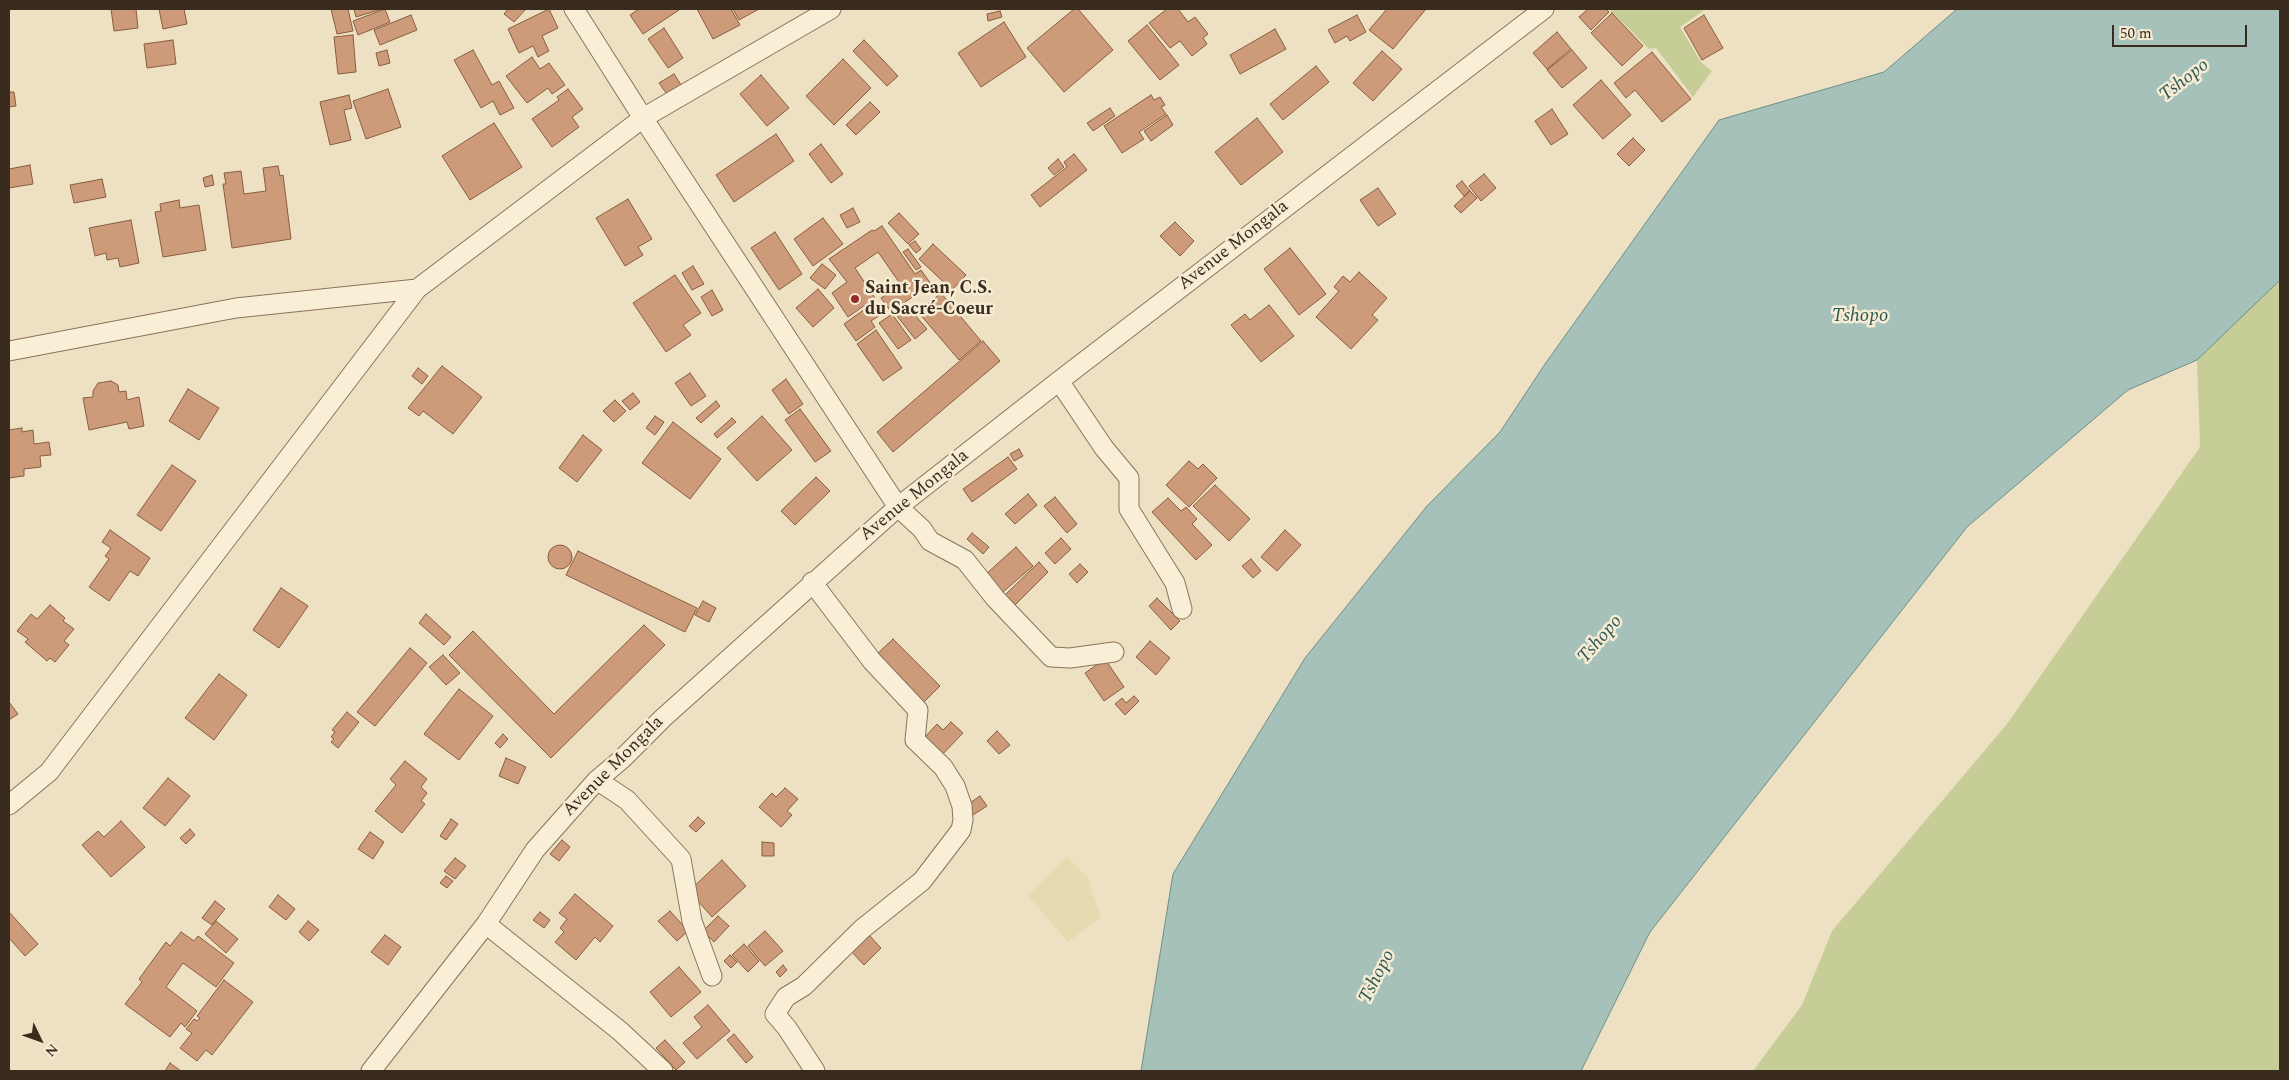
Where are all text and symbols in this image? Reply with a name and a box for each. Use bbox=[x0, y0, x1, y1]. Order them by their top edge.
scale bar bbox=[2114, 15, 2249, 47]
text: 50 m bbox=[2120, 22, 2152, 45]
water label: Tshopo bbox=[2156, 55, 2214, 107]
street label: Avenue Mongala bbox=[1175, 196, 1293, 296]
place label: Saint Jean, C.S. du Sacré-Coeur bbox=[865, 278, 993, 320]
marker: Saint Jean, C.S. du Sacré-Coeur bbox=[849, 293, 861, 305]
water label: Tshopo bbox=[1832, 306, 1888, 328]
street label: Avenue Mongala bbox=[856, 446, 974, 546]
water label: Tshopo bbox=[1574, 611, 1628, 669]
street label: Avenue Mongala bbox=[559, 712, 669, 822]
water label: Tshopo bbox=[1355, 947, 1401, 1007]
north arrow bbox=[15, 1015, 65, 1065]
text: N bbox=[40, 1039, 63, 1062]

